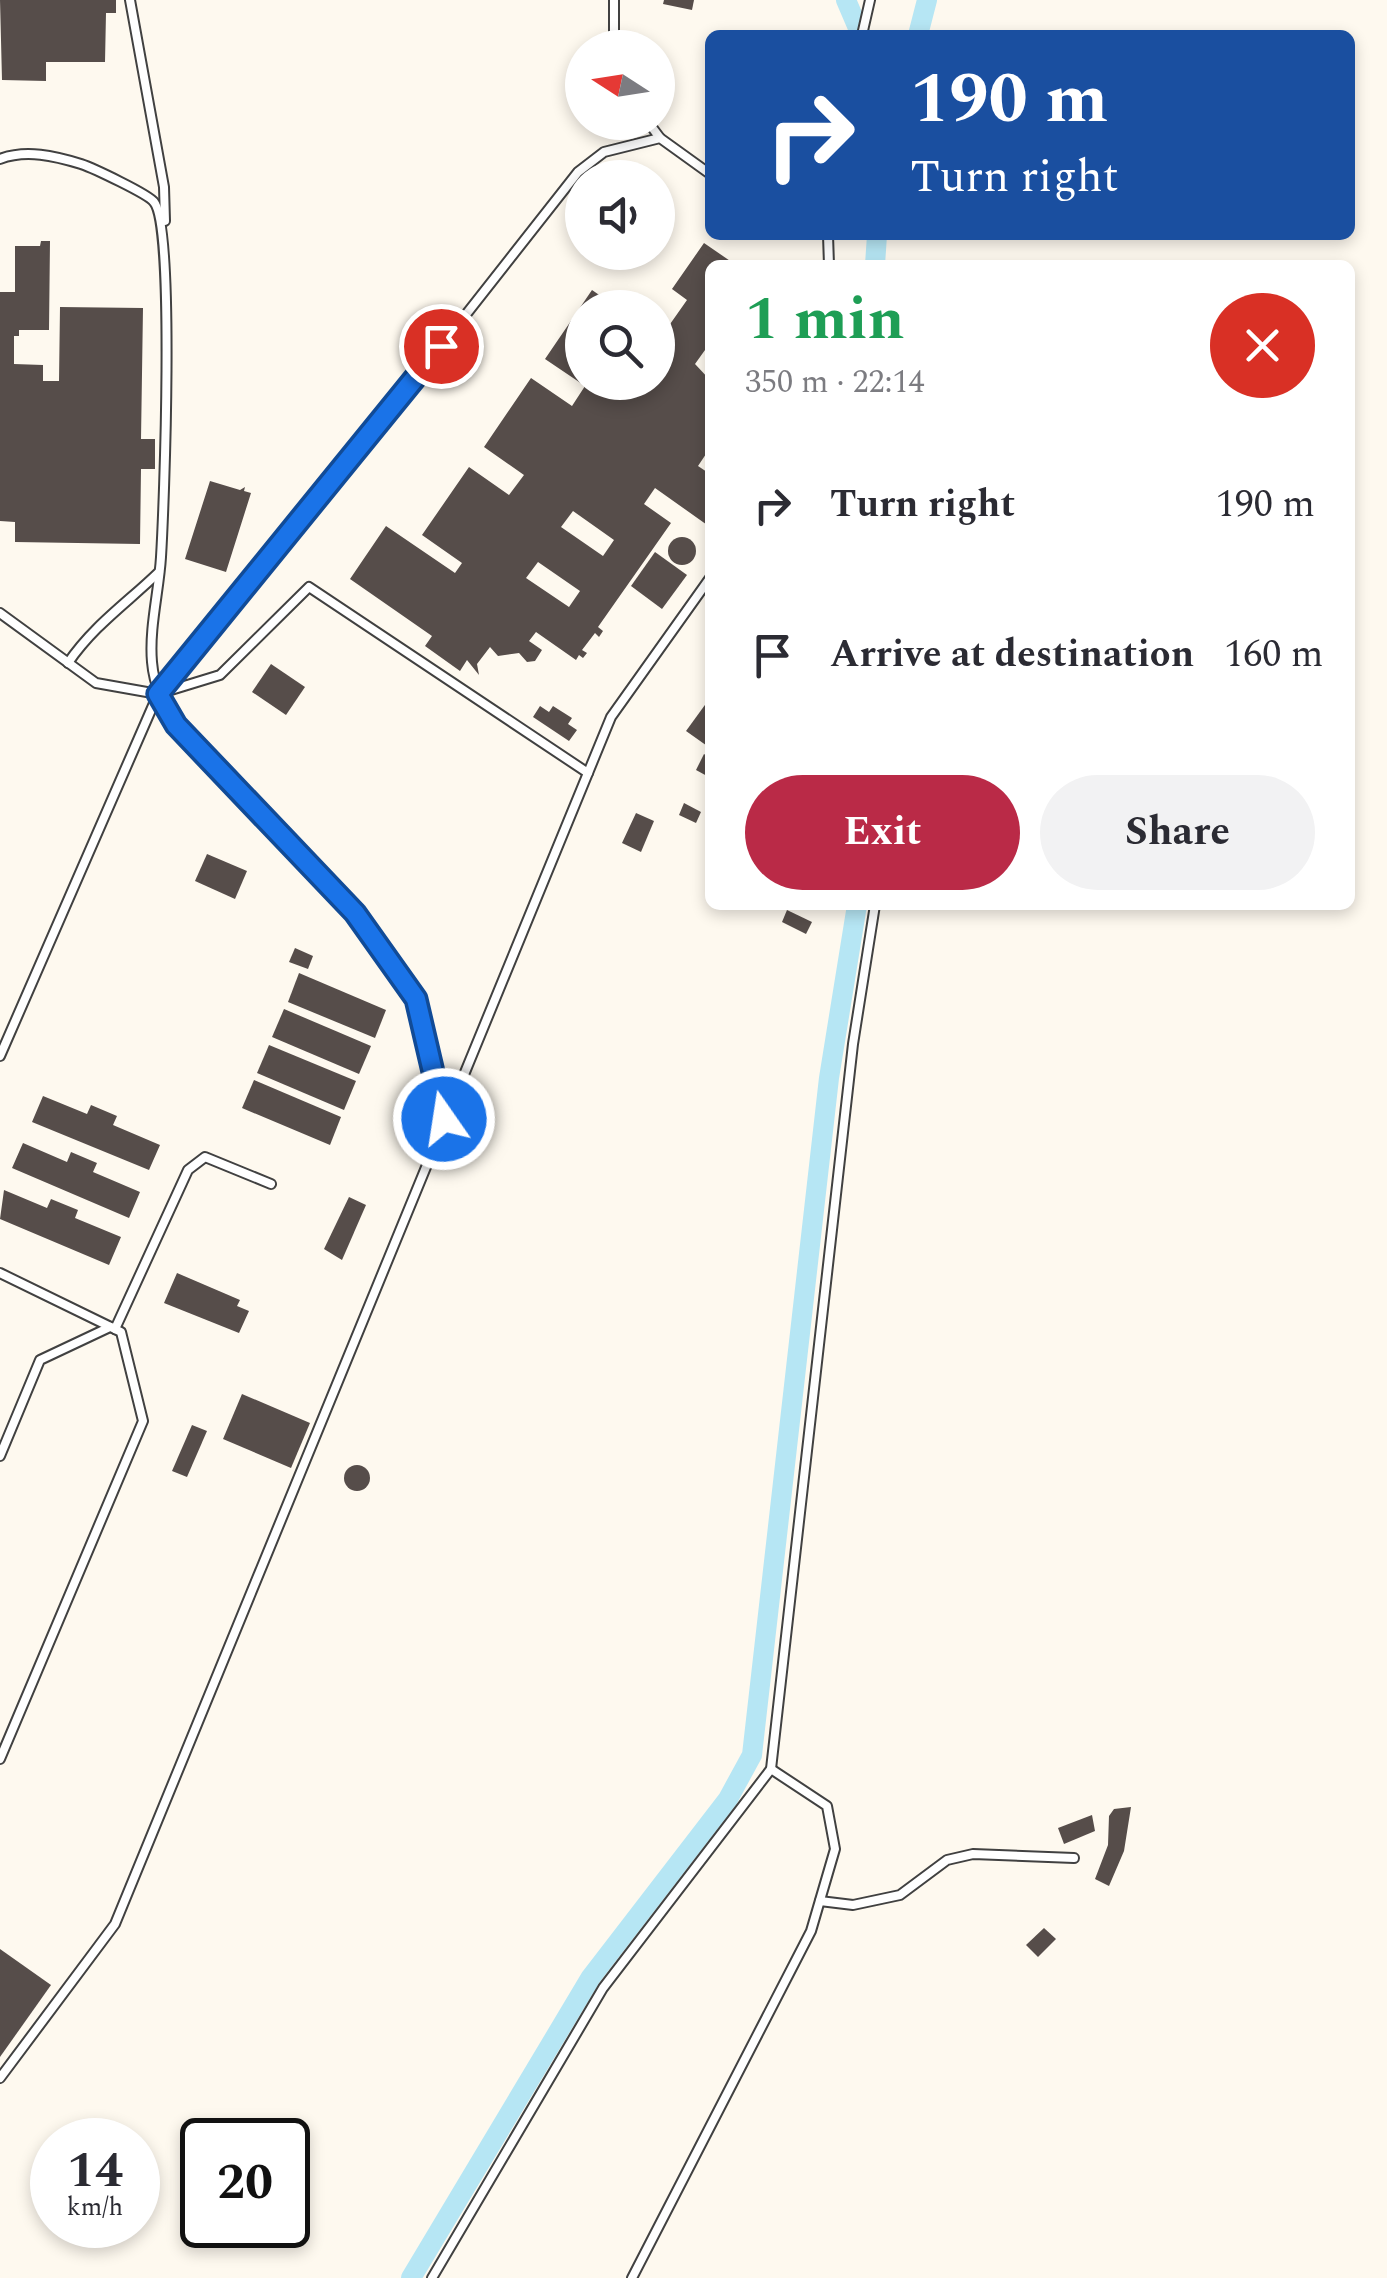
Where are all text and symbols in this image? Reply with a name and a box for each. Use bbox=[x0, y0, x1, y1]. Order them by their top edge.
north arrow bbox=[565, 30, 675, 140]
map controls bbox=[565, 30, 675, 400]
text: 190 m bbox=[910, 47, 1108, 153]
icon: right bbox=[745, 70, 875, 200]
text: Turn right bbox=[910, 143, 1119, 212]
button: sound bbox=[565, 160, 675, 270]
text: 1 min bbox=[745, 274, 905, 366]
button: search bbox=[565, 290, 675, 400]
button: close bbox=[1210, 293, 1315, 398]
pin bbox=[399, 304, 484, 389]
icon: arrive bbox=[414, 319, 469, 374]
text: 350 m · 22:14 bbox=[745, 358, 925, 407]
text: Turn right bbox=[830, 476, 1015, 534]
text: 190 m bbox=[1216, 476, 1315, 534]
icon: right bbox=[745, 478, 800, 533]
text: Arrive at destination bbox=[830, 626, 1194, 684]
text: 160 m bbox=[1224, 626, 1323, 684]
icon: arrive bbox=[745, 628, 800, 683]
button: Exit bbox=[745, 775, 1020, 890]
button: Share bbox=[1040, 775, 1315, 890]
position arrow bbox=[392, 1067, 496, 1171]
speed limit sign: 20 bbox=[180, 2118, 310, 2248]
text: 14 bbox=[67, 2133, 123, 2209]
text: km/h bbox=[67, 2189, 123, 2227]

